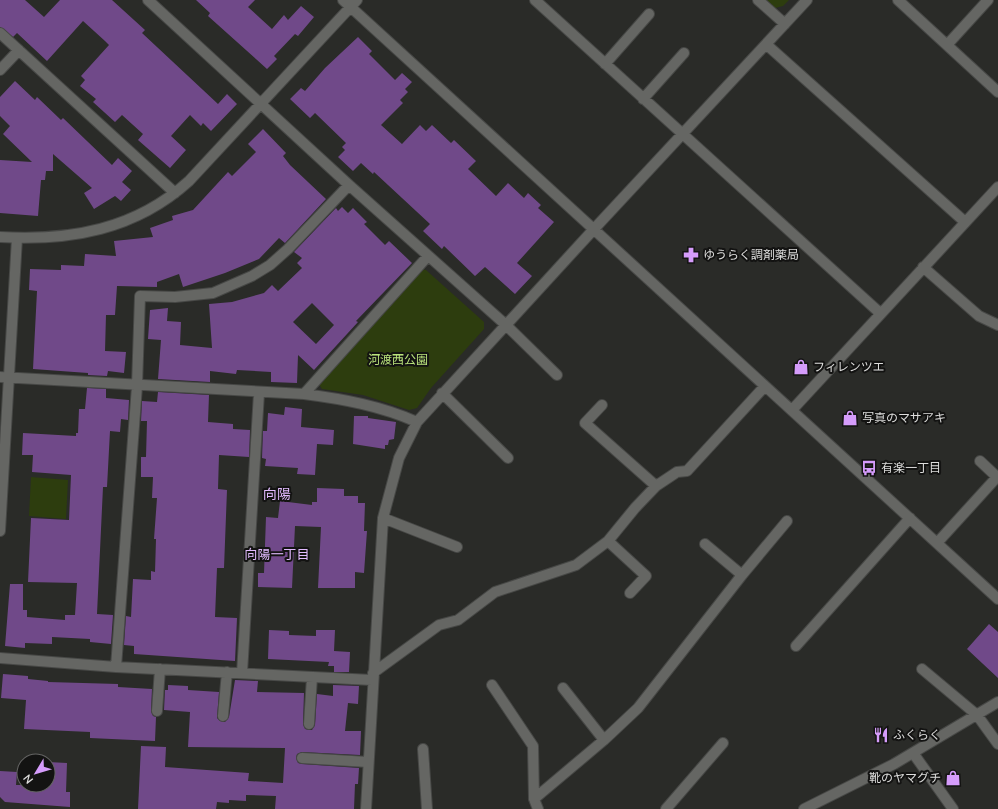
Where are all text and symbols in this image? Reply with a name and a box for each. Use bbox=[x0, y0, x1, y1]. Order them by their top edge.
pharmacy icon: ゆうらく調剤薬局 bbox=[682, 246, 700, 264]
place label: ゆうらく調剤薬局 bbox=[703, 247, 799, 262]
park label: 河渡西公園 bbox=[368, 352, 428, 367]
shop icon: フィレンツエ bbox=[792, 358, 810, 376]
place label: フィレンツエ bbox=[813, 359, 885, 374]
shop icon: 写真のマサアキ bbox=[841, 409, 859, 427]
place label: 写真のマサアキ bbox=[862, 410, 946, 425]
bus stop icon: 有楽一丁目 bbox=[860, 459, 878, 477]
place label: 有楽一丁目 bbox=[881, 460, 941, 475]
district label: 向陽 bbox=[263, 485, 291, 503]
district label: 向陽一丁目 bbox=[244, 546, 310, 562]
restaurant icon: ふくらく bbox=[872, 726, 890, 744]
place label: ふくらく bbox=[893, 727, 941, 742]
north arrow bbox=[16, 753, 56, 793]
shop icon: 靴のヤマグチ bbox=[944, 769, 962, 787]
place label: 靴のヤマグチ bbox=[869, 770, 941, 785]
text: N bbox=[20, 772, 36, 787]

